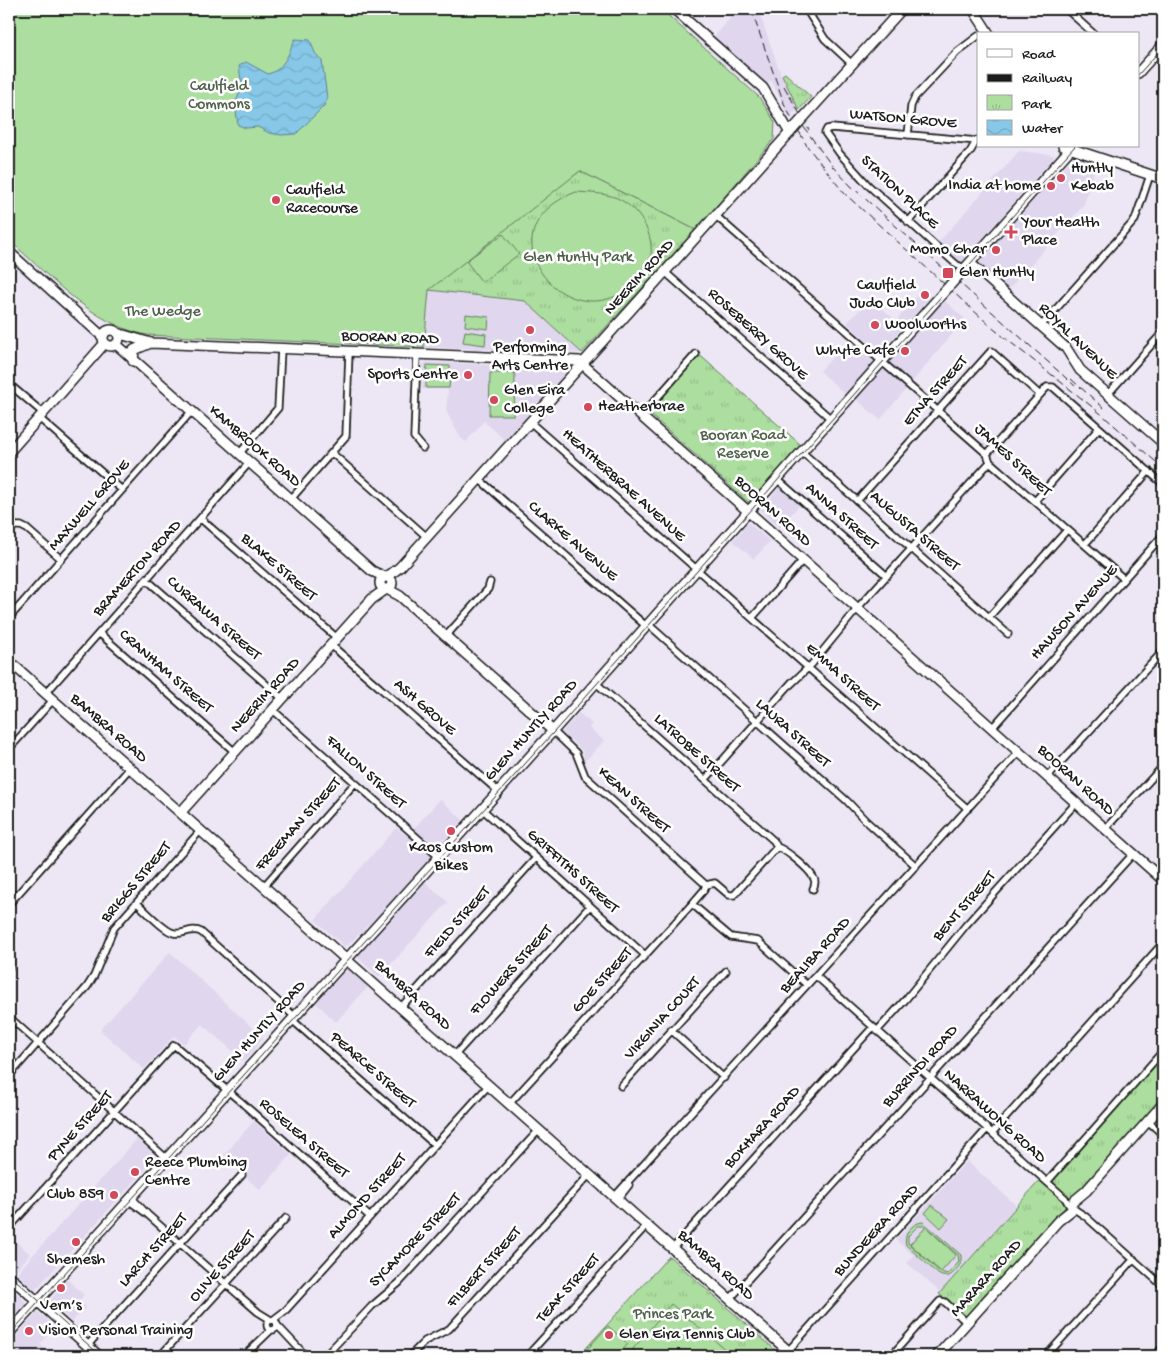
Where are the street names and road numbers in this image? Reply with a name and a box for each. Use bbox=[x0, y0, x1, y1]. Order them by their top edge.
street label: WATSON GROVE bbox=[849, 106, 958, 134]
street label: STATION PLACE bbox=[856, 152, 943, 235]
street label: NEERIM ROAD bbox=[601, 236, 679, 320]
street label: ROSEBERRY GROVE bbox=[703, 285, 812, 386]
street label: ROYAL AVENUE bbox=[1034, 300, 1121, 385]
street label: BOORAN ROAD bbox=[340, 328, 440, 350]
street label: ETNA STREET bbox=[900, 352, 973, 431]
street label: KAMBROOK ROAD bbox=[204, 402, 304, 492]
street label: JAMES STREET bbox=[970, 421, 1055, 502]
street label: HEATHERBRAE AVENUE bbox=[557, 425, 690, 547]
street label: MAXWELL GROVE bbox=[45, 456, 136, 556]
street label: BOORAN ROAD bbox=[729, 472, 815, 552]
street label: ANNA STREET bbox=[801, 479, 882, 555]
street label: AUGUSTA STREET bbox=[865, 488, 963, 577]
street label: CLARKE AVENUE bbox=[523, 498, 622, 587]
street label: BRAMERTON ROAD bbox=[89, 516, 187, 622]
street label: BLAKE STREET bbox=[236, 529, 320, 607]
street label: HAWSON AVENUE bbox=[1027, 561, 1123, 664]
street label: CURRAWA STREET bbox=[162, 573, 265, 666]
street label: CRANHAM STREET bbox=[114, 626, 217, 719]
street label: EMMA STREET bbox=[801, 640, 884, 717]
street label: NEERIM ROAD bbox=[227, 654, 305, 738]
street label: ASH GROVE bbox=[389, 676, 460, 741]
street label: GLEN HUNTLY ROAD bbox=[481, 676, 583, 786]
street label: BAMBRA ROAD bbox=[65, 690, 151, 768]
street label: LAURA STREET bbox=[751, 695, 834, 773]
street label: LATROBE STREET bbox=[649, 710, 744, 798]
street label: FALLON STREET bbox=[320, 731, 410, 815]
street label: BOORAN ROAD bbox=[1032, 741, 1118, 821]
street label: KEAN STREET bbox=[593, 764, 674, 839]
street label: FREEMAN STREET bbox=[251, 774, 347, 876]
street label: GRIFFITHS STREET bbox=[522, 826, 622, 919]
street label: BRIGGS STREET bbox=[97, 838, 177, 928]
street label: BENT STREET bbox=[929, 867, 1001, 947]
street label: FIELD STREET bbox=[420, 883, 496, 964]
street label: BEALIBA ROAD bbox=[776, 913, 856, 999]
street label: FLOWERS STREET bbox=[466, 921, 558, 1021]
street label: GOE STREET bbox=[569, 944, 638, 1018]
street label: BAMBRA ROAD bbox=[369, 956, 455, 1036]
street label: VIRGINIA COURT bbox=[620, 973, 706, 1065]
street label: GLEN HUNTLY ROAD bbox=[209, 977, 311, 1087]
street label: BURRINDI ROAD bbox=[878, 1021, 963, 1113]
street label: PEARCE STREET bbox=[325, 1028, 419, 1114]
street label: NARRAWONG ROAD bbox=[939, 1066, 1050, 1168]
street label: BOKHARA ROAD bbox=[720, 1082, 805, 1174]
street label: PYNE STREET bbox=[44, 1087, 118, 1167]
street label: ROSELEA STREET bbox=[254, 1095, 352, 1184]
street label: ALMOND STREET bbox=[325, 1150, 412, 1244]
street label: BUNDEERA ROAD bbox=[830, 1180, 924, 1282]
street label: SYCAMORE STREET bbox=[366, 1189, 466, 1292]
street label: LARCH STREET bbox=[116, 1209, 193, 1292]
street label: FILBERT STREET bbox=[443, 1223, 527, 1313]
street label: BAMBRA ROAD bbox=[672, 1226, 758, 1306]
street label: OLIVE STREET bbox=[186, 1227, 261, 1307]
street label: MARARA ROAD bbox=[947, 1236, 1027, 1322]
street label: TEAK STREET bbox=[532, 1250, 605, 1328]

